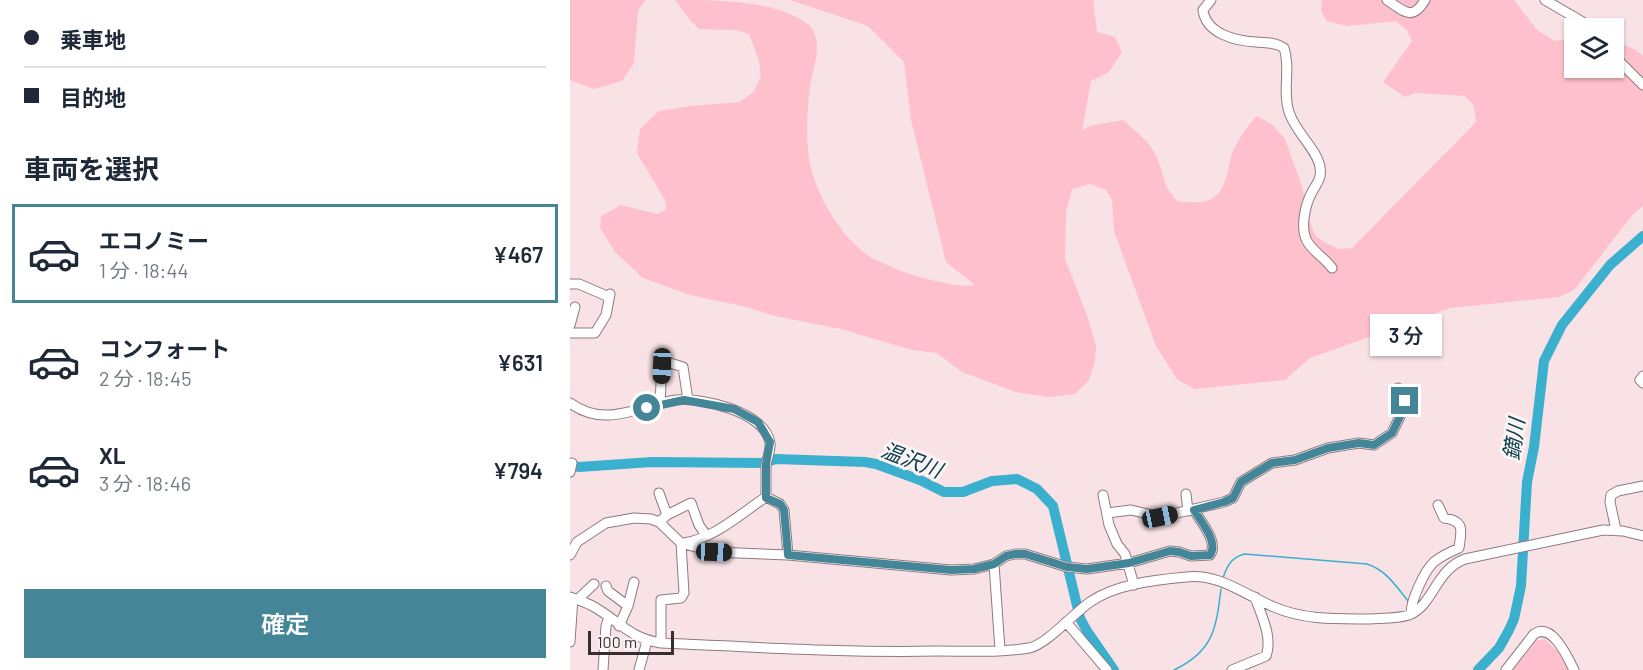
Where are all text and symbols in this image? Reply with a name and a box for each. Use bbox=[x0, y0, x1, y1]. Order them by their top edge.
map controls bbox=[1564, 18, 1624, 78]
button: layers bbox=[1564, 18, 1624, 78]
text: 乗車地 bbox=[60, 26, 126, 52]
text: 目的地 bbox=[60, 84, 126, 110]
text: 車両を選択 bbox=[24, 152, 159, 184]
icon: car bbox=[27, 227, 81, 281]
text: エコノミー bbox=[99, 227, 209, 253]
text: ¥467 bbox=[493, 241, 543, 267]
text: 1 分 · 18:44 bbox=[99, 258, 188, 282]
callout: 3 分 bbox=[1369, 314, 1441, 356]
text: 3 分 bbox=[1389, 323, 1423, 347]
icon: car bbox=[27, 335, 81, 389]
text: コンフォート bbox=[99, 335, 230, 361]
car bbox=[652, 348, 672, 384]
text: ¥631 bbox=[497, 349, 543, 375]
text: 2 分 · 18:45 bbox=[99, 366, 191, 390]
route end bbox=[1391, 387, 1418, 414]
route start bbox=[633, 394, 660, 421]
water label: 鏑川 bbox=[1498, 414, 1529, 462]
water label: 温沢川 bbox=[878, 436, 948, 483]
text: XL bbox=[99, 442, 125, 468]
icon: car bbox=[27, 443, 81, 497]
text: ¥794 bbox=[493, 457, 543, 483]
text: 3 分 · 18:46 bbox=[99, 471, 191, 495]
car bbox=[1141, 504, 1179, 530]
car bbox=[696, 542, 732, 562]
button: 確定 bbox=[24, 589, 546, 658]
scale bar bbox=[588, 628, 674, 656]
text: 100 m bbox=[597, 632, 637, 651]

